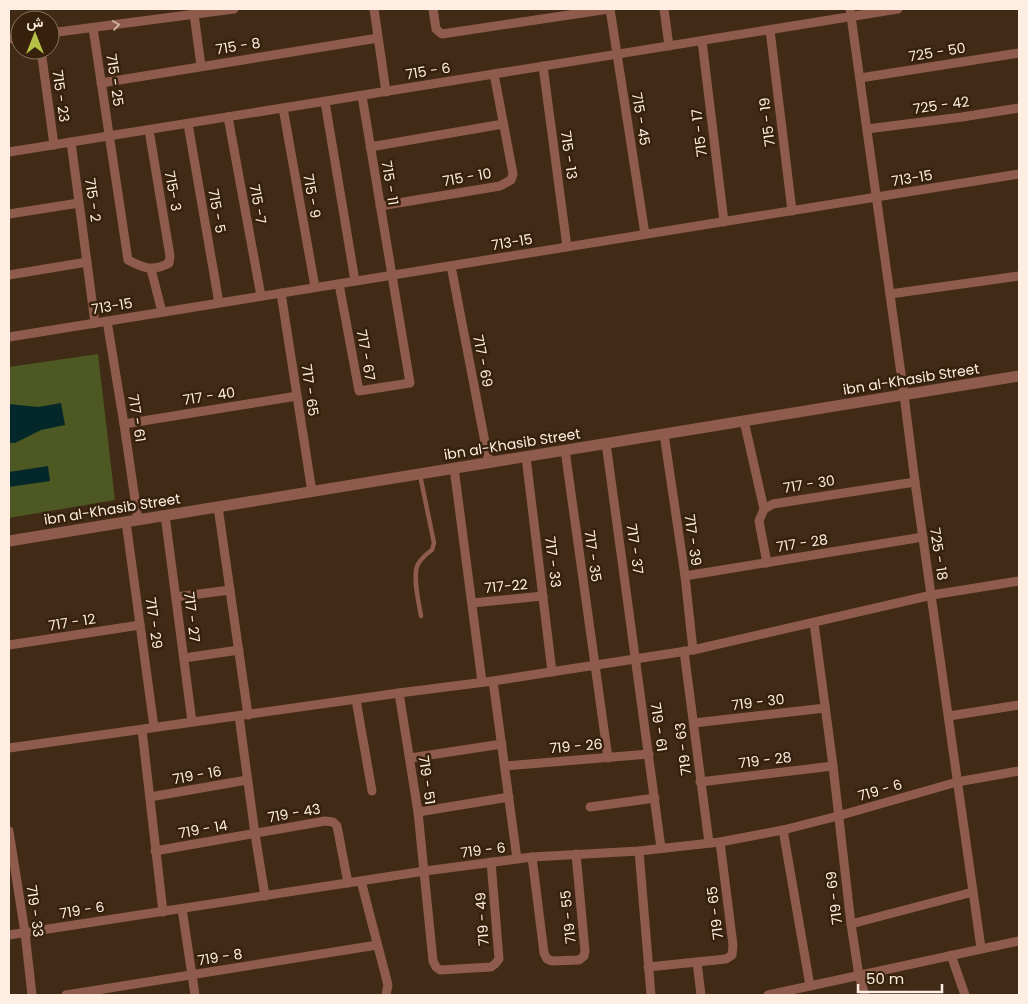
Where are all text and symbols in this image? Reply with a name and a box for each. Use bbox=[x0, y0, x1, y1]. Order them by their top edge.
north arrow bbox=[10, 10, 60, 60]
text: ش bbox=[27, 12, 44, 32]
one-way arrow bbox=[111, 20, 120, 30]
street label: 715 - 8 bbox=[214, 33, 262, 59]
street label: 725 - 50 bbox=[907, 38, 967, 66]
street label: 715 - 25 bbox=[101, 52, 129, 108]
street label: 715 - 6 bbox=[404, 58, 452, 84]
street label: 715 - 23 bbox=[47, 69, 75, 123]
street label: 715 - 45 bbox=[627, 91, 655, 147]
street label: 725 - 42 bbox=[912, 91, 970, 119]
street label: 715 - 19 bbox=[754, 96, 780, 148]
street label: 715 - 17 bbox=[686, 107, 712, 158]
street label: 715 - 13 bbox=[556, 129, 582, 181]
street label: 715 - 11 bbox=[377, 159, 403, 207]
street label: 715 - 10 bbox=[441, 163, 493, 191]
street label: 713-15 bbox=[890, 165, 934, 191]
street label: 715- 3 bbox=[160, 169, 186, 213]
street label: 715 - 9 bbox=[298, 172, 326, 220]
street label: 715 - 2 bbox=[80, 177, 106, 223]
street label: 715 -7 bbox=[245, 183, 271, 226]
street label: 715 - 5 bbox=[203, 187, 231, 235]
street label: 713-15 bbox=[490, 229, 534, 255]
street label: 713-15 bbox=[90, 293, 134, 319]
street label: 717 - 67 bbox=[352, 328, 380, 382]
street label: 717 - 69 bbox=[468, 333, 498, 389]
street label: ibn al-Khasib Street bbox=[841, 358, 981, 400]
street label: 717 - 65 bbox=[296, 363, 324, 417]
street label: 717 - 40 bbox=[181, 382, 237, 410]
street label: 717 - 61 bbox=[123, 393, 151, 443]
street label: ibn al-Khasib Street bbox=[442, 423, 582, 465]
street label: 717 - 30 bbox=[782, 470, 836, 498]
street label: ibn al-Khasib Street bbox=[42, 488, 182, 530]
street label: 717 - 39 bbox=[679, 513, 707, 567]
street label: 717 - 37 bbox=[622, 522, 648, 576]
street label: 725 - 18 bbox=[925, 526, 953, 582]
street label: 717 - 35 bbox=[579, 529, 607, 583]
street label: 717 - 28 bbox=[775, 529, 829, 557]
street label: 717 - 33 bbox=[540, 535, 566, 589]
street label: 717-22 bbox=[483, 574, 529, 598]
street label: 717 - 27 bbox=[179, 591, 205, 644]
street label: 717 - 29 bbox=[140, 596, 168, 650]
street label: 717 - 12 bbox=[47, 608, 97, 636]
street label: 719 - 30 bbox=[730, 689, 786, 715]
street label: 719 - 61 bbox=[646, 701, 672, 753]
street label: 719 - 63 bbox=[670, 721, 696, 777]
street label: 719 - 26 bbox=[549, 734, 603, 758]
street label: 719 - 28 bbox=[737, 747, 793, 773]
street label: 719 - 51 bbox=[414, 754, 440, 806]
street label: 719 - 16 bbox=[171, 761, 223, 789]
street label: 719 - 6 bbox=[856, 774, 904, 806]
street label: 719 - 43 bbox=[266, 799, 322, 827]
street label: 719 - 14 bbox=[177, 815, 229, 843]
street label: 719 - 6 bbox=[459, 837, 507, 863]
street label: 719 - 69 bbox=[821, 870, 847, 926]
street label: 719 - 33 bbox=[21, 884, 49, 938]
street label: 719 - 65 bbox=[702, 885, 728, 941]
street label: 719 - 55 bbox=[555, 889, 581, 945]
street label: 719 - 49 bbox=[470, 891, 494, 947]
street label: 719 - 6 bbox=[58, 897, 106, 923]
street label: 719 - 8 bbox=[196, 944, 244, 970]
scale bar bbox=[858, 962, 942, 994]
text: 50 m bbox=[866, 968, 904, 989]

